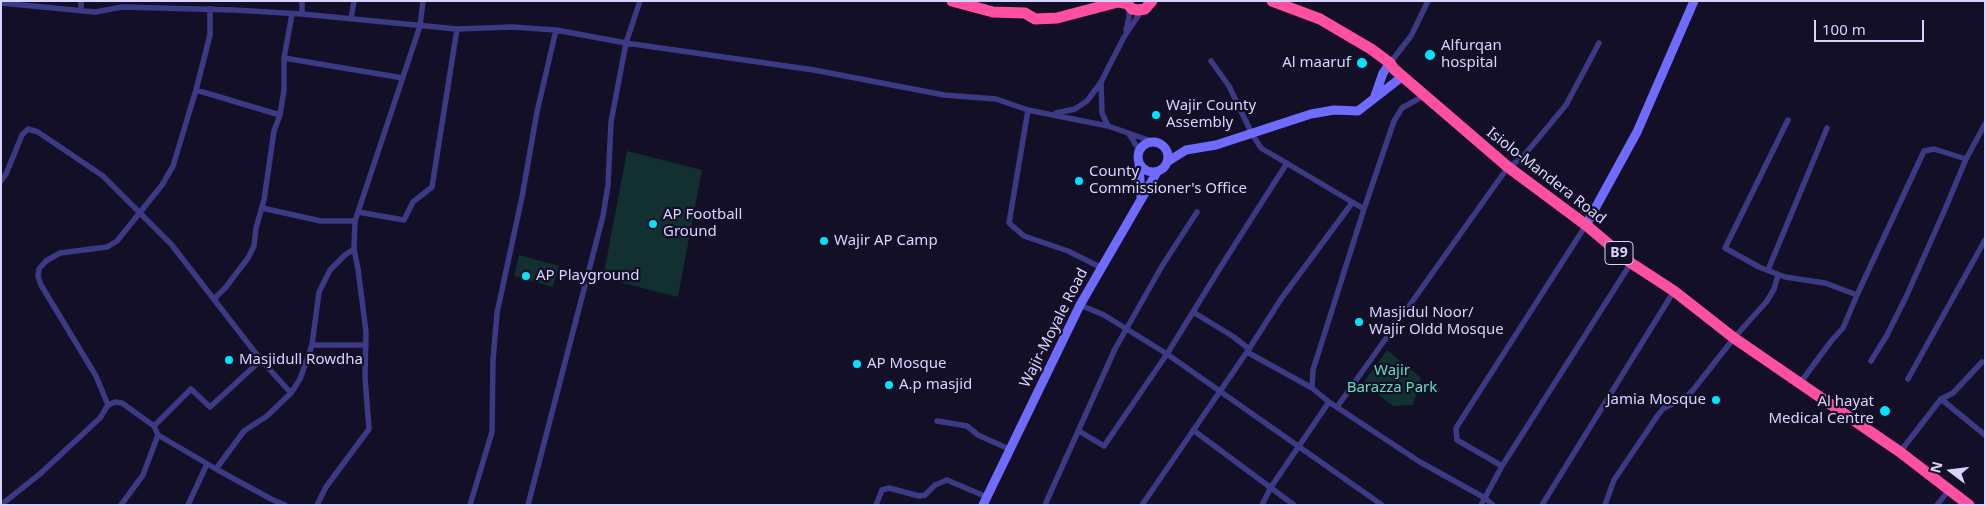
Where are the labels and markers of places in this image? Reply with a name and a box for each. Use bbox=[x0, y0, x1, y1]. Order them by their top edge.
place label: Alfurqan hospital bbox=[1441, 37, 1502, 72]
marker: Alfurqan hospital bbox=[1423, 48, 1437, 62]
place label: Al maaruf bbox=[1282, 54, 1351, 72]
marker: Al maaruf bbox=[1355, 56, 1369, 70]
place label: Wajir County Assembly bbox=[1166, 97, 1256, 132]
marker: Wajir County Assembly bbox=[1150, 109, 1162, 121]
place label: County Commissioner's Office bbox=[1089, 163, 1247, 198]
marker: County Commissioner's Office bbox=[1073, 175, 1085, 187]
place label: AP Football Ground bbox=[663, 206, 742, 241]
marker: AP Football Ground bbox=[647, 218, 659, 230]
place label: Wajir AP Camp bbox=[834, 232, 938, 250]
marker: Wajir AP Camp bbox=[818, 235, 830, 247]
place label: AP Playground bbox=[536, 267, 640, 285]
marker: AP Playground bbox=[520, 270, 532, 282]
place label: Masjidul Noor/ Wajir Oldd Mosque bbox=[1369, 304, 1504, 339]
marker: Masjidul Noor/ Wajir Oldd Mosque bbox=[1353, 316, 1365, 328]
place label: Masjidull Rowdha bbox=[239, 351, 363, 369]
marker: Masjidull Rowdha bbox=[223, 354, 235, 366]
place label: AP Mosque bbox=[867, 355, 946, 373]
marker: AP Mosque bbox=[851, 358, 863, 370]
place label: A.p masjid bbox=[899, 376, 972, 394]
marker: A.p masjid bbox=[883, 379, 895, 391]
place label: Jamia Mosque bbox=[1606, 391, 1706, 409]
place label: Al hayat Medical Centre bbox=[1768, 393, 1874, 428]
marker: Jamia Mosque bbox=[1710, 394, 1722, 406]
marker: Al hayat Medical Centre bbox=[1878, 404, 1892, 418]

